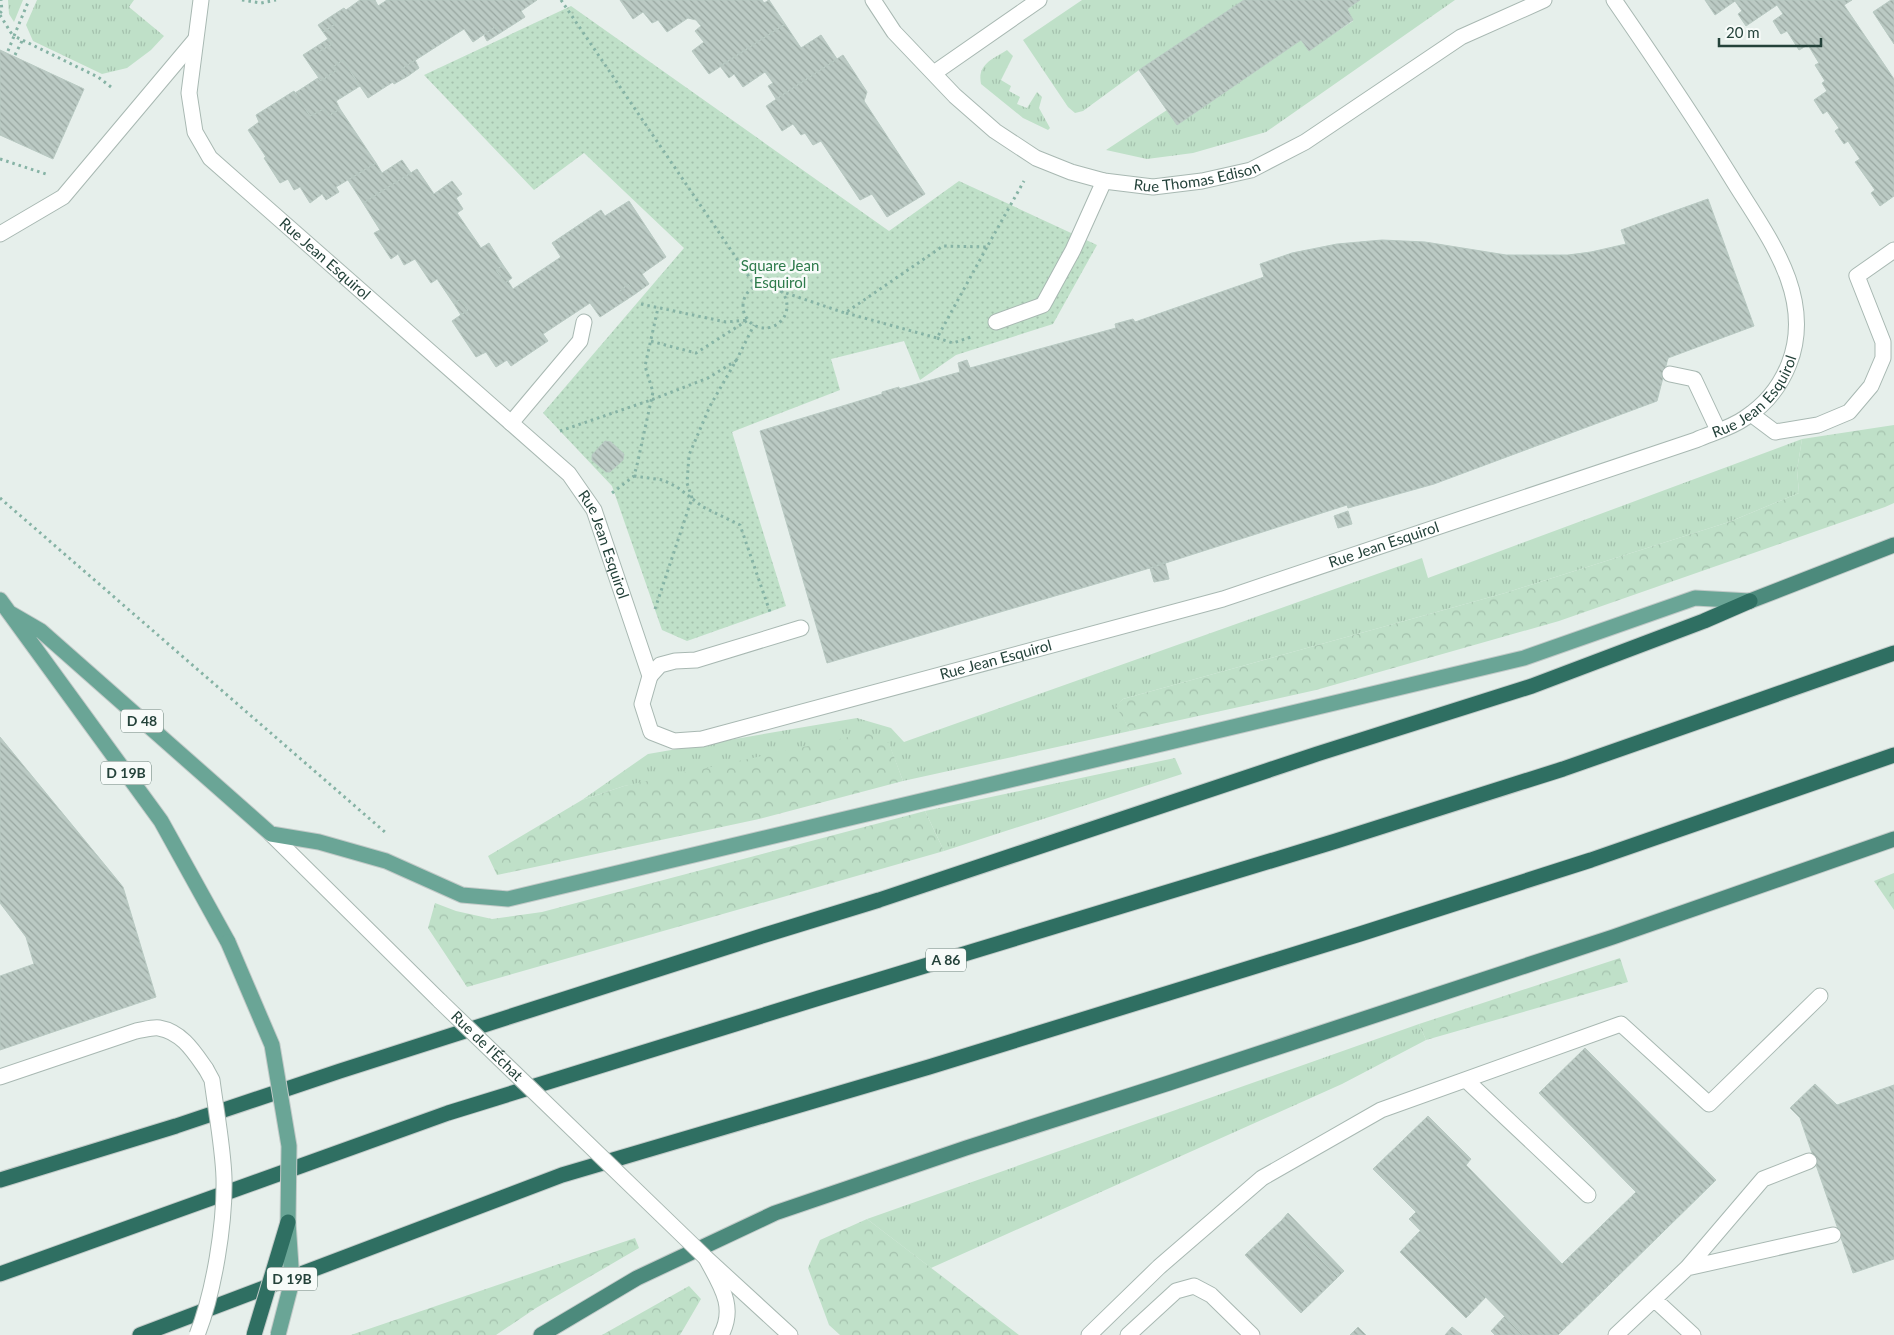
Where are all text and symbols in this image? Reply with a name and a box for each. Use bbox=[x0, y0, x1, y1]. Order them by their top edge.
scale bar bbox=[1719, 15, 1822, 47]
text: 20 m bbox=[1726, 23, 1760, 41]
street label: Rue Thomas Edison bbox=[1133, 157, 1263, 195]
street label: Rue Jean Esquirol bbox=[276, 213, 374, 303]
park label: Square Jean Esquirol bbox=[741, 256, 819, 291]
street label: Rue Jean Esquirol bbox=[1709, 353, 1800, 441]
street label: Rue Jean Esquirol bbox=[575, 486, 633, 601]
street label: Rue Jean Esquirol bbox=[1326, 517, 1441, 571]
street label: Rue Jean Esquirol bbox=[938, 635, 1053, 683]
road number: D 48 bbox=[121, 709, 163, 732]
road number: D 19B bbox=[101, 761, 151, 784]
road number: A 86 bbox=[926, 948, 966, 972]
street label: Rue de l'Échat bbox=[448, 1007, 527, 1085]
road number: D 19B bbox=[267, 1268, 317, 1290]

